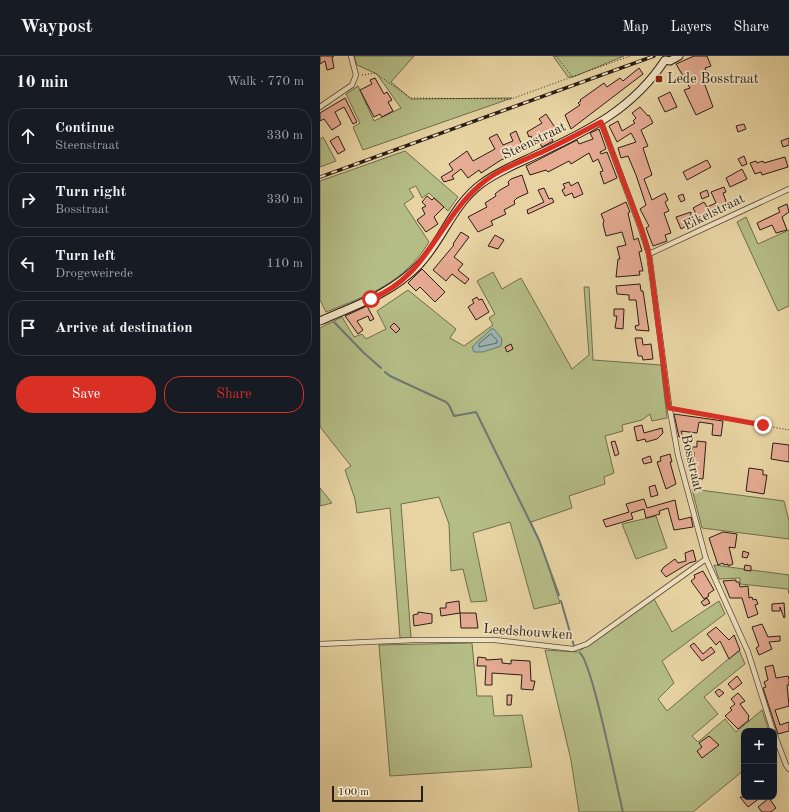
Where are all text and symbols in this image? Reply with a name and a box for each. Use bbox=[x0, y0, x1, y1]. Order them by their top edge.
text: Waypost bbox=[20, 18, 93, 37]
text: Map bbox=[623, 20, 649, 34]
text: Layers bbox=[671, 20, 712, 34]
text: Share bbox=[734, 20, 769, 34]
place label: Lede Bosstraat bbox=[667, 72, 759, 86]
text: 10 min bbox=[16, 74, 69, 91]
marker: Lede Bosstraat bbox=[654, 74, 664, 84]
text: Walk · 770 m bbox=[227, 75, 304, 88]
street label: Steenstraat bbox=[500, 119, 568, 163]
text: Continue bbox=[55, 121, 114, 136]
icon: ahead bbox=[17, 125, 39, 147]
text: 330 m bbox=[266, 129, 303, 142]
text: Steenstraat bbox=[55, 139, 120, 152]
text: Turn right bbox=[55, 185, 126, 200]
icon: right bbox=[17, 189, 39, 211]
street label: Eikelstraat bbox=[681, 191, 747, 233]
text: 330 m bbox=[266, 193, 303, 206]
text: Bosstraat bbox=[55, 203, 109, 216]
text: Turn left bbox=[55, 249, 115, 264]
icon: left bbox=[17, 253, 39, 275]
text: 110 m bbox=[266, 257, 303, 270]
text: Drogeweirede bbox=[55, 267, 133, 280]
route start bbox=[362, 290, 380, 308]
icon: arrive bbox=[17, 317, 39, 339]
text: Arrive at destination bbox=[55, 321, 193, 336]
button: Save bbox=[16, 376, 156, 413]
button: Share bbox=[164, 376, 304, 413]
route end bbox=[754, 416, 772, 434]
street label: Bosstraat bbox=[679, 433, 705, 493]
street label: Leedshouwken bbox=[483, 622, 574, 642]
map controls bbox=[741, 728, 777, 800]
button: + bbox=[741, 728, 777, 764]
button: − bbox=[741, 764, 777, 800]
scale bar bbox=[332, 784, 423, 803]
text: 100 m bbox=[338, 787, 369, 798]

